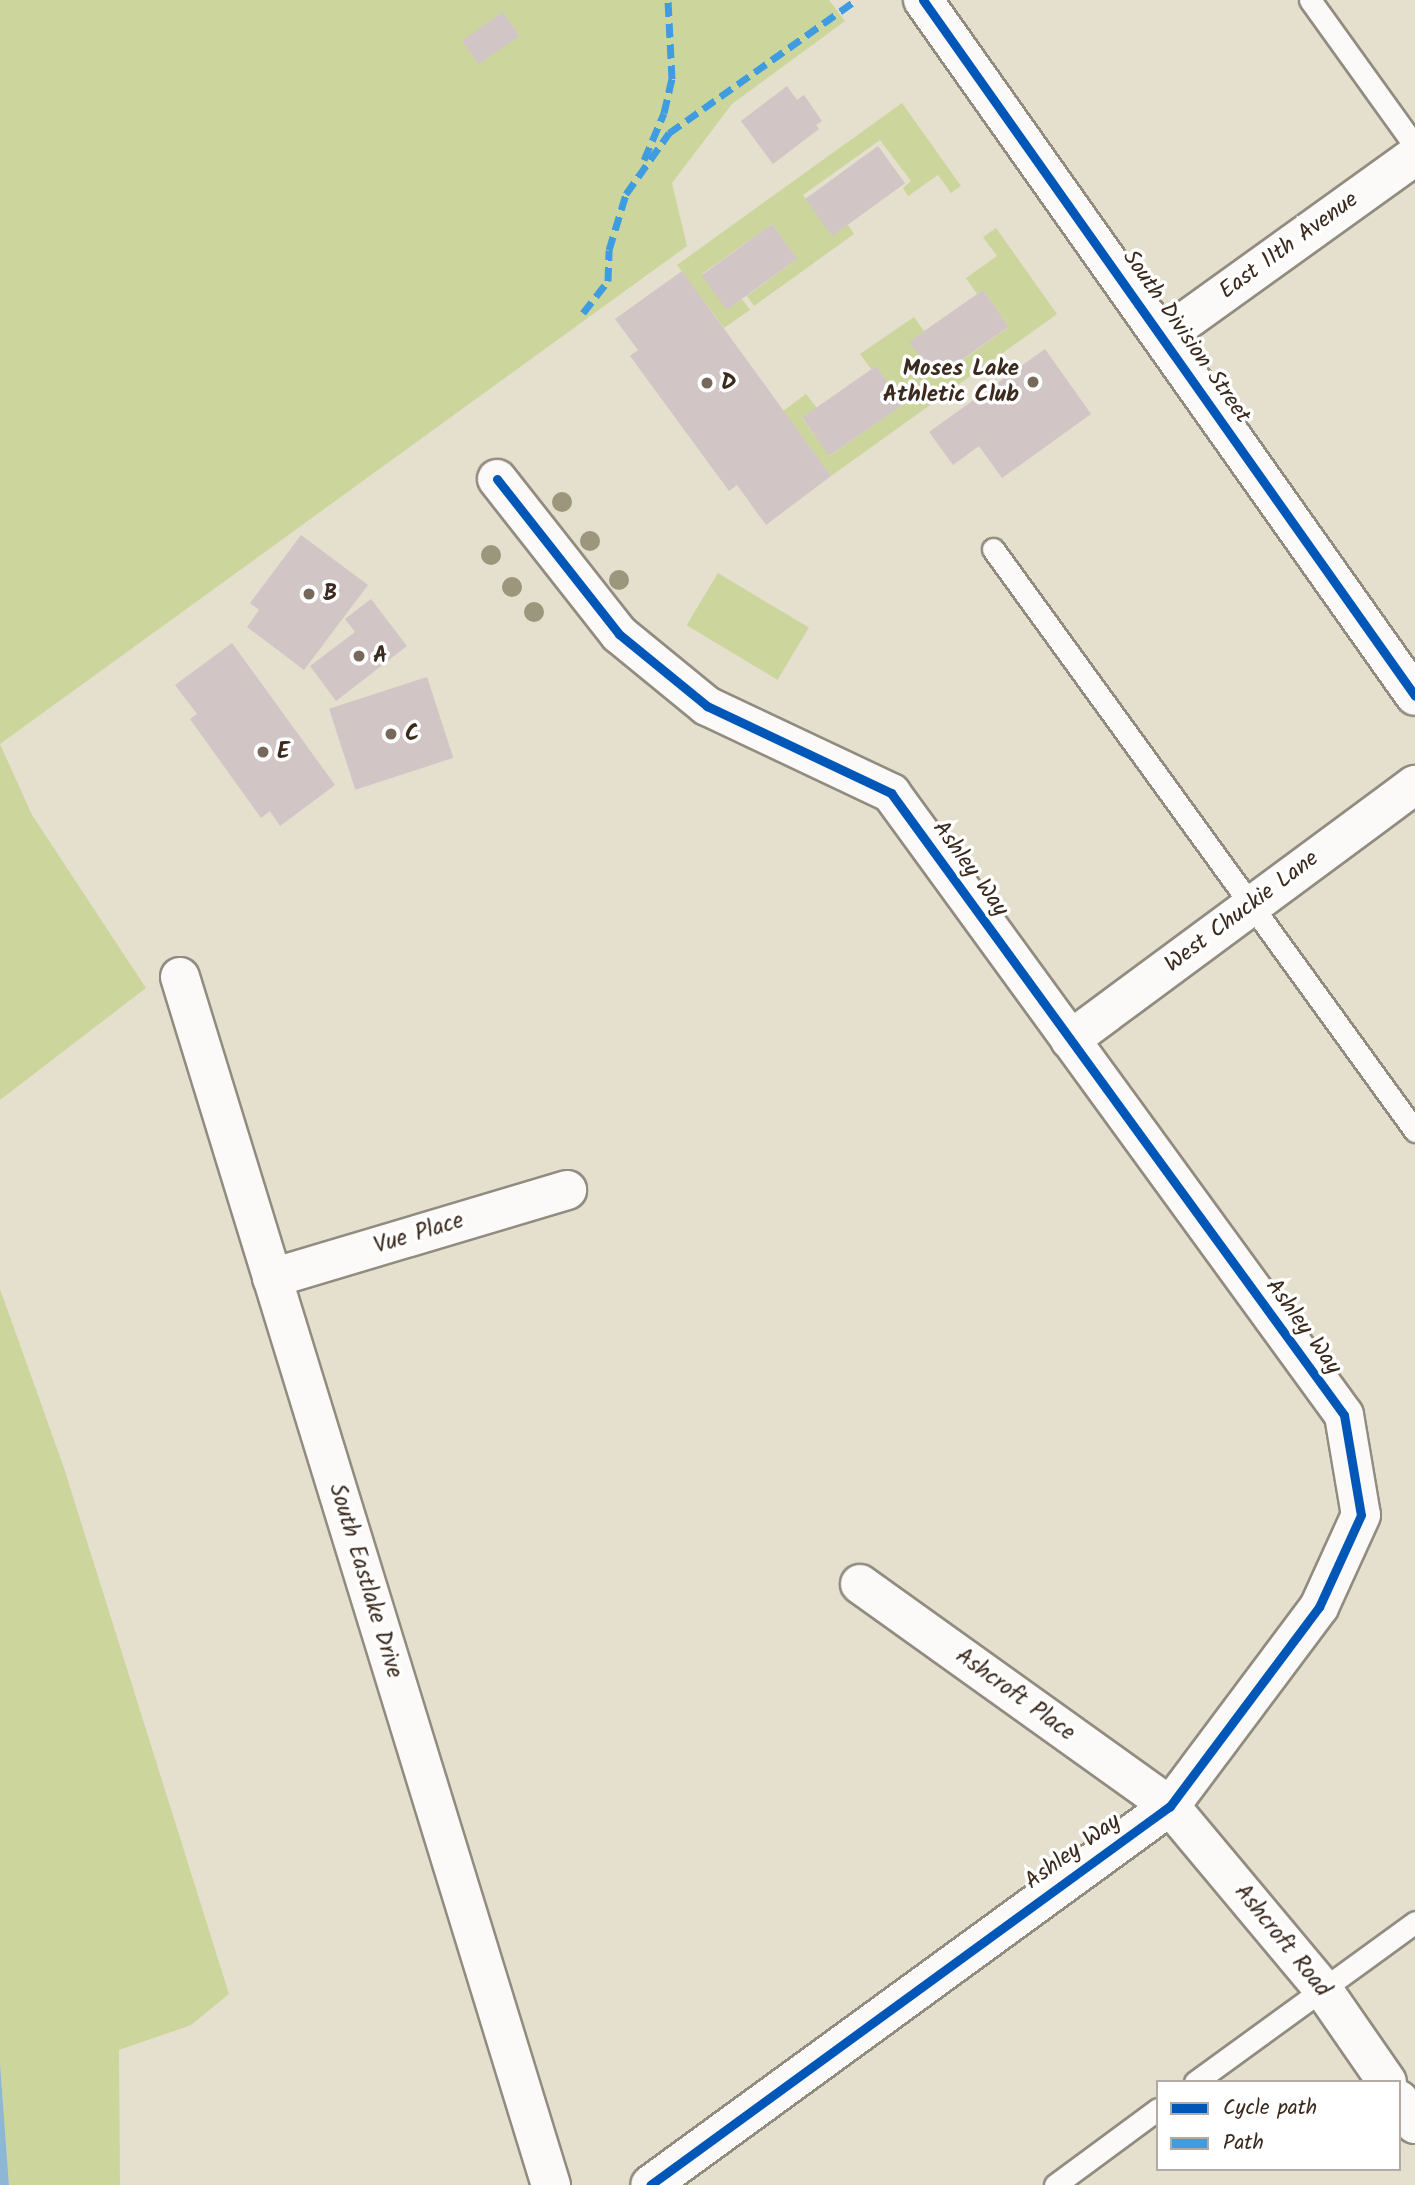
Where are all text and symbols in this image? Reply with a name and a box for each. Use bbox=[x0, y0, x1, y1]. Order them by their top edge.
street label: East 11th Avenue bbox=[1214, 186, 1364, 306]
street label: South Division Street bbox=[1116, 245, 1256, 429]
place label: Moses Lake Athletic Club bbox=[883, 355, 1019, 409]
place label: D bbox=[721, 369, 736, 397]
marker: Moses Lake Athletic Club bbox=[1025, 374, 1041, 390]
marker: D bbox=[699, 375, 715, 391]
place label: B bbox=[323, 580, 337, 608]
marker: B bbox=[301, 586, 317, 602]
place label: A bbox=[373, 642, 387, 670]
marker: A bbox=[351, 648, 367, 664]
place label: C bbox=[405, 720, 419, 748]
marker: C bbox=[383, 726, 399, 742]
place label: E bbox=[277, 738, 290, 766]
marker: E bbox=[255, 744, 271, 760]
street label: Ashley Way bbox=[926, 816, 1014, 922]
street label: West Chuckie Lane bbox=[1160, 845, 1324, 979]
street label: Vue Place bbox=[371, 1207, 467, 1261]
street label: Ashley Way bbox=[1259, 1274, 1347, 1380]
street label: South Eastlake Drive bbox=[322, 1480, 408, 1682]
street label: Ashcroft Place bbox=[950, 1643, 1080, 1747]
street label: Ashley Way bbox=[1020, 1808, 1126, 1896]
street label: Ashcroft Road bbox=[1228, 1879, 1336, 2003]
legend bbox=[1156, 2080, 1401, 2171]
text: Cycle path bbox=[1223, 2092, 1317, 2125]
text: Path bbox=[1223, 2127, 1264, 2160]

